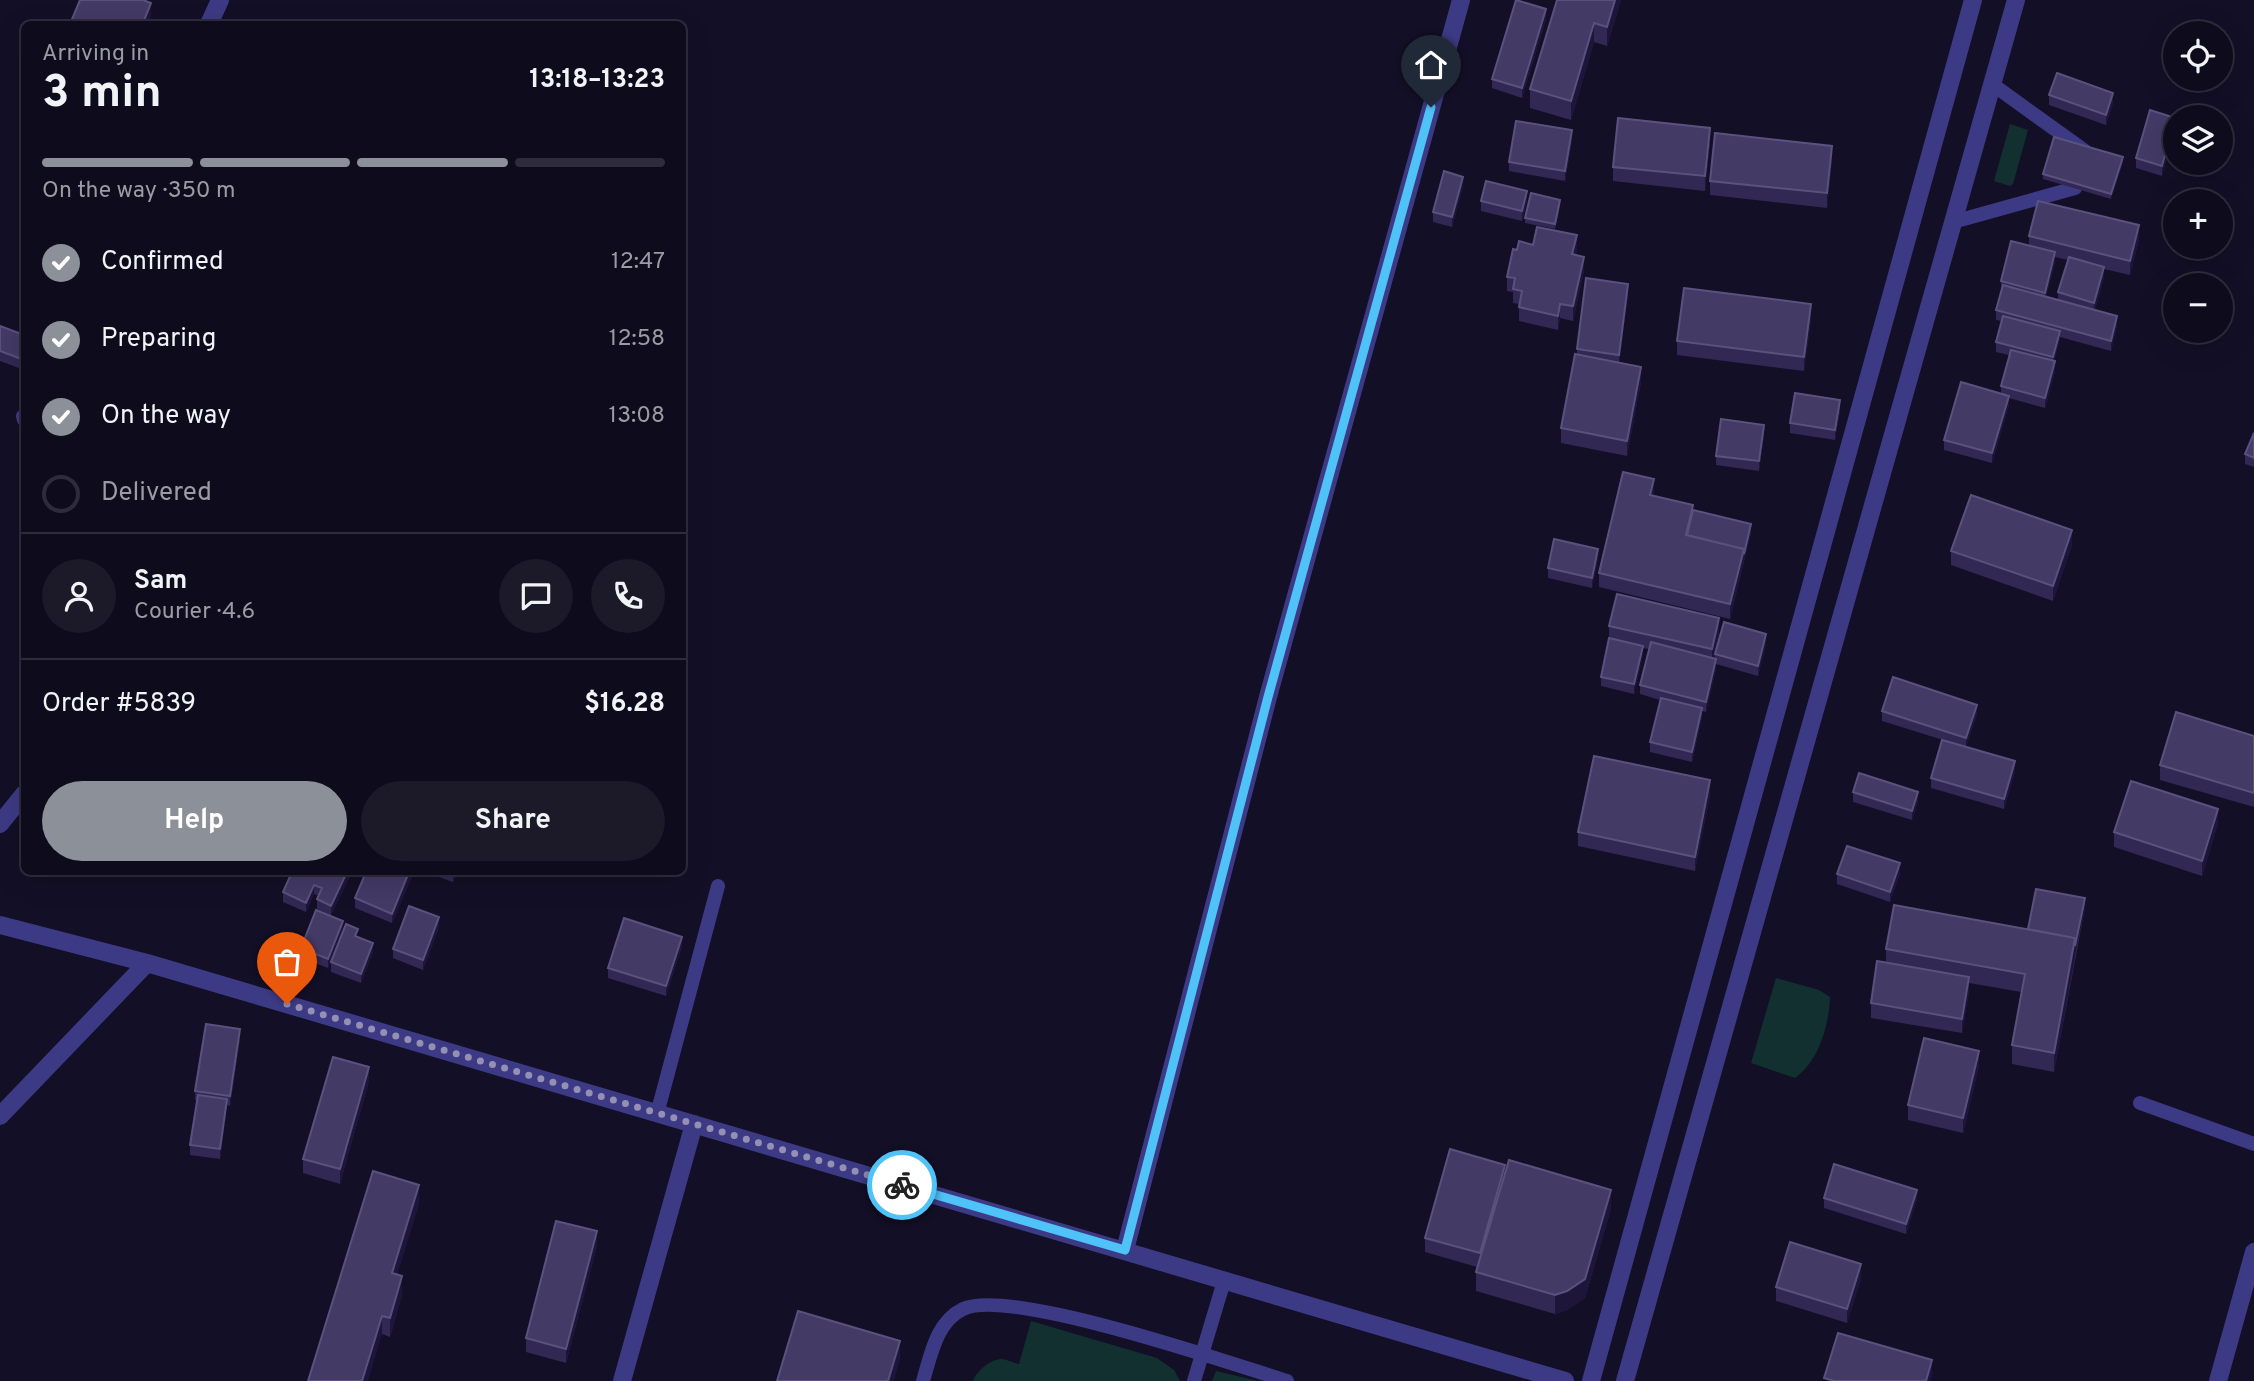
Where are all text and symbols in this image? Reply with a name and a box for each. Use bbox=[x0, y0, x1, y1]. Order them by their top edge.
map controls bbox=[2163, 21, 2233, 343]
button: locate bbox=[2163, 21, 2233, 91]
pin bbox=[1401, 35, 1461, 107]
text: Arriving in bbox=[42, 40, 149, 69]
icon: home bbox=[1412, 46, 1450, 84]
text: 13:18–13:23 bbox=[529, 64, 665, 97]
text: 3 min bbox=[42, 65, 162, 124]
button: layers bbox=[2163, 105, 2233, 175]
text: On the way · 350 m bbox=[42, 177, 236, 206]
button: + bbox=[2163, 189, 2233, 259]
icon: check bbox=[42, 244, 80, 282]
text: Confirmed bbox=[101, 246, 224, 279]
text: 12:47 bbox=[611, 248, 665, 277]
button: − bbox=[2163, 273, 2233, 343]
icon: check bbox=[42, 321, 80, 359]
text: Preparing bbox=[101, 323, 216, 356]
text: 12:58 bbox=[609, 325, 665, 354]
icon: check bbox=[42, 398, 80, 436]
text: On the way bbox=[101, 400, 231, 433]
text: 13:08 bbox=[609, 402, 665, 431]
text: Delivered bbox=[101, 477, 212, 510]
button: person bbox=[42, 559, 116, 633]
button: chat bbox=[499, 559, 573, 633]
button: phone bbox=[591, 559, 665, 633]
text: Sam bbox=[134, 565, 187, 598]
text: Courier · 4.6 bbox=[134, 598, 255, 627]
text: Order #5839 bbox=[42, 688, 196, 721]
text: $16.28 bbox=[584, 688, 665, 721]
button: Help bbox=[42, 781, 347, 861]
button: Share bbox=[361, 781, 665, 861]
pin bbox=[257, 932, 317, 1004]
icon: bag bbox=[268, 943, 306, 981]
courier bbox=[867, 1150, 937, 1220]
icon: bike bbox=[883, 1166, 921, 1204]

